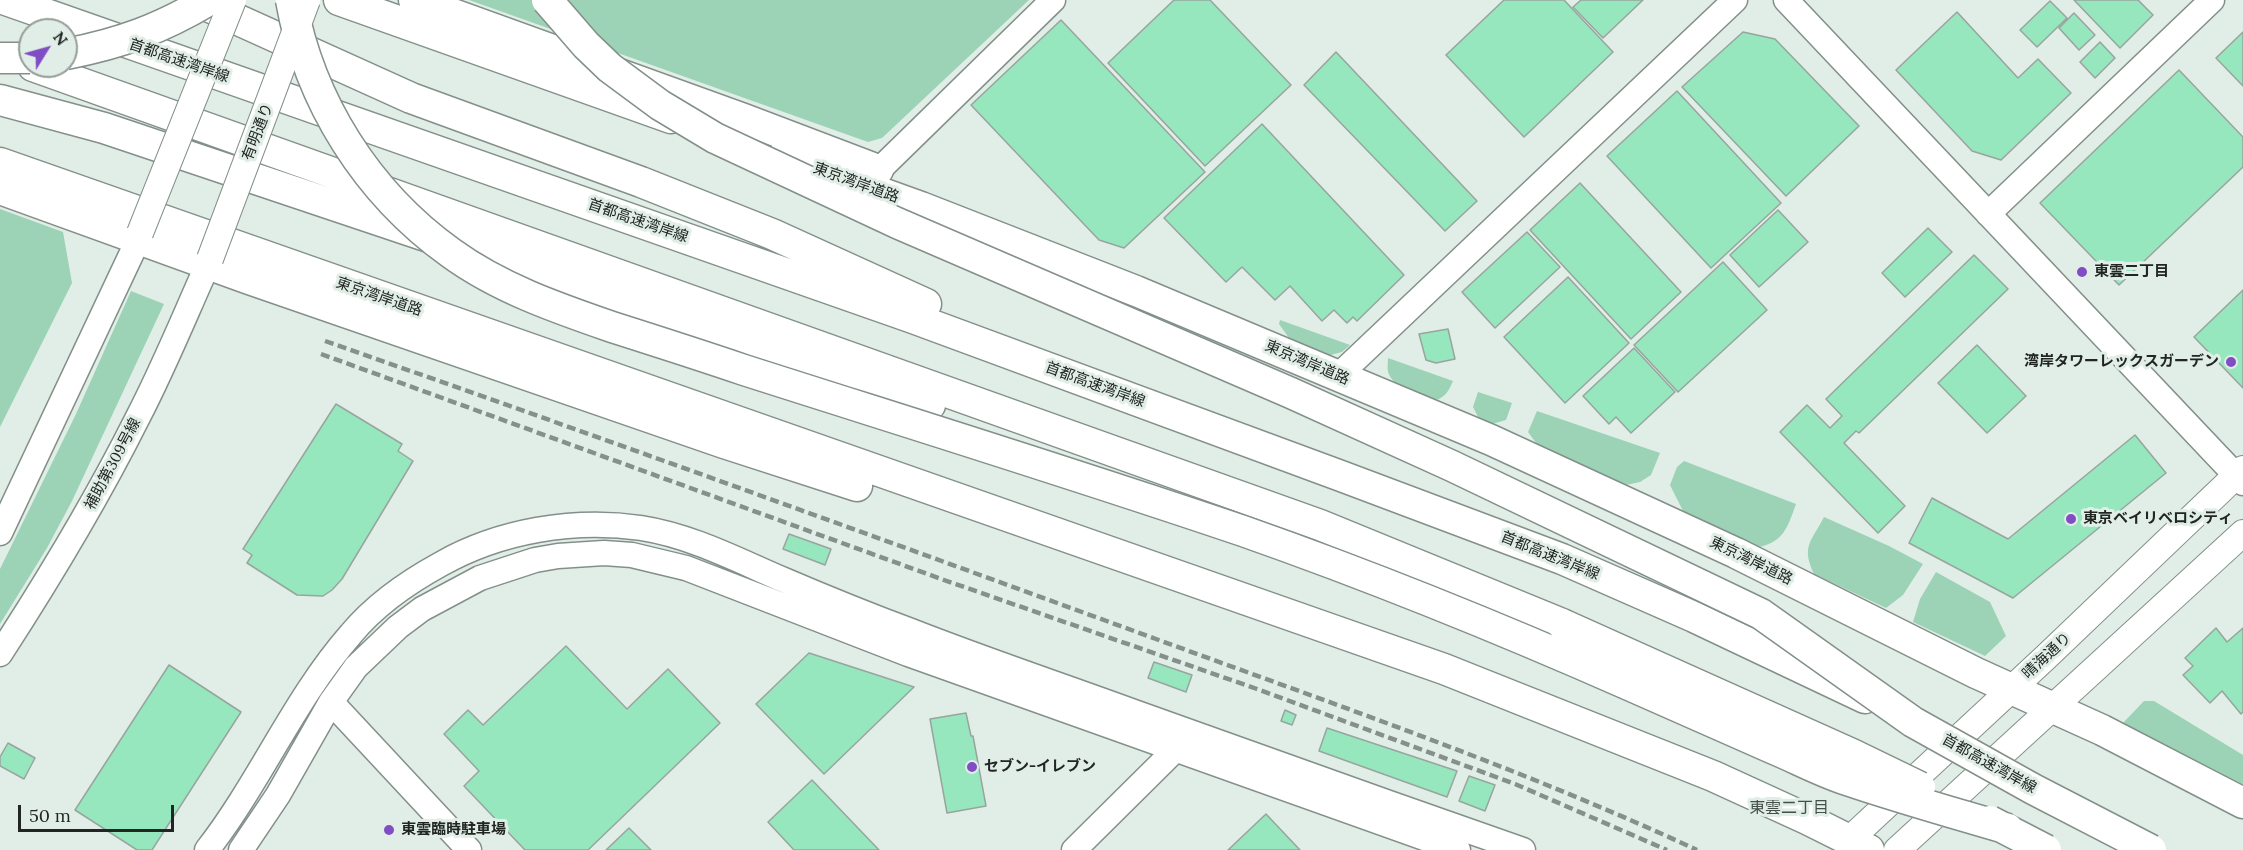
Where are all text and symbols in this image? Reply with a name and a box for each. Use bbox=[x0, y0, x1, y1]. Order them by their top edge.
north arrow bbox=[18, 18, 78, 78]
text: N bbox=[49, 27, 72, 49]
street label: 首都高速湾岸線 bbox=[126, 35, 232, 87]
street label: 有明通り bbox=[239, 101, 277, 163]
street label: 東京湾岸道路 bbox=[811, 159, 901, 207]
street label: 首都高速湾岸線 bbox=[585, 195, 691, 247]
place label: 東雲二丁目 bbox=[2094, 263, 2169, 281]
marker: 東雲二丁目 bbox=[2075, 265, 2089, 279]
street label: 東京湾岸道路 bbox=[334, 274, 424, 320]
street label: 東京湾岸道路 bbox=[1262, 337, 1352, 389]
place label: 湾岸タワーレックスガーデン bbox=[2024, 353, 2219, 371]
marker: 湾岸タワーレックスガーデン bbox=[2224, 355, 2238, 369]
street label: 首都高速湾岸線 bbox=[1043, 359, 1147, 411]
street label: 補助第309号線 bbox=[81, 415, 145, 513]
place label: 東京ベイリベロシティ bbox=[2083, 510, 2233, 528]
marker: 東京ベイリベロシティ bbox=[2064, 512, 2078, 526]
street label: 首都高速湾岸線 bbox=[1498, 528, 1602, 584]
street label: 東京湾岸道路 bbox=[1707, 533, 1795, 589]
street label: 晴海通り bbox=[2019, 629, 2075, 683]
street label: 首都高速湾岸線 bbox=[1939, 731, 2039, 797]
place label: セブン-イレブン bbox=[984, 758, 1096, 776]
marker: セブン-イレブン bbox=[965, 760, 979, 774]
scale bar bbox=[21, 793, 177, 831]
district label: 東雲二丁目 bbox=[1749, 798, 1829, 818]
text: 50 m bbox=[29, 804, 71, 827]
place label: 東雲臨時駐車場 bbox=[401, 821, 506, 839]
marker: 東雲臨時駐車場 bbox=[382, 823, 396, 837]

